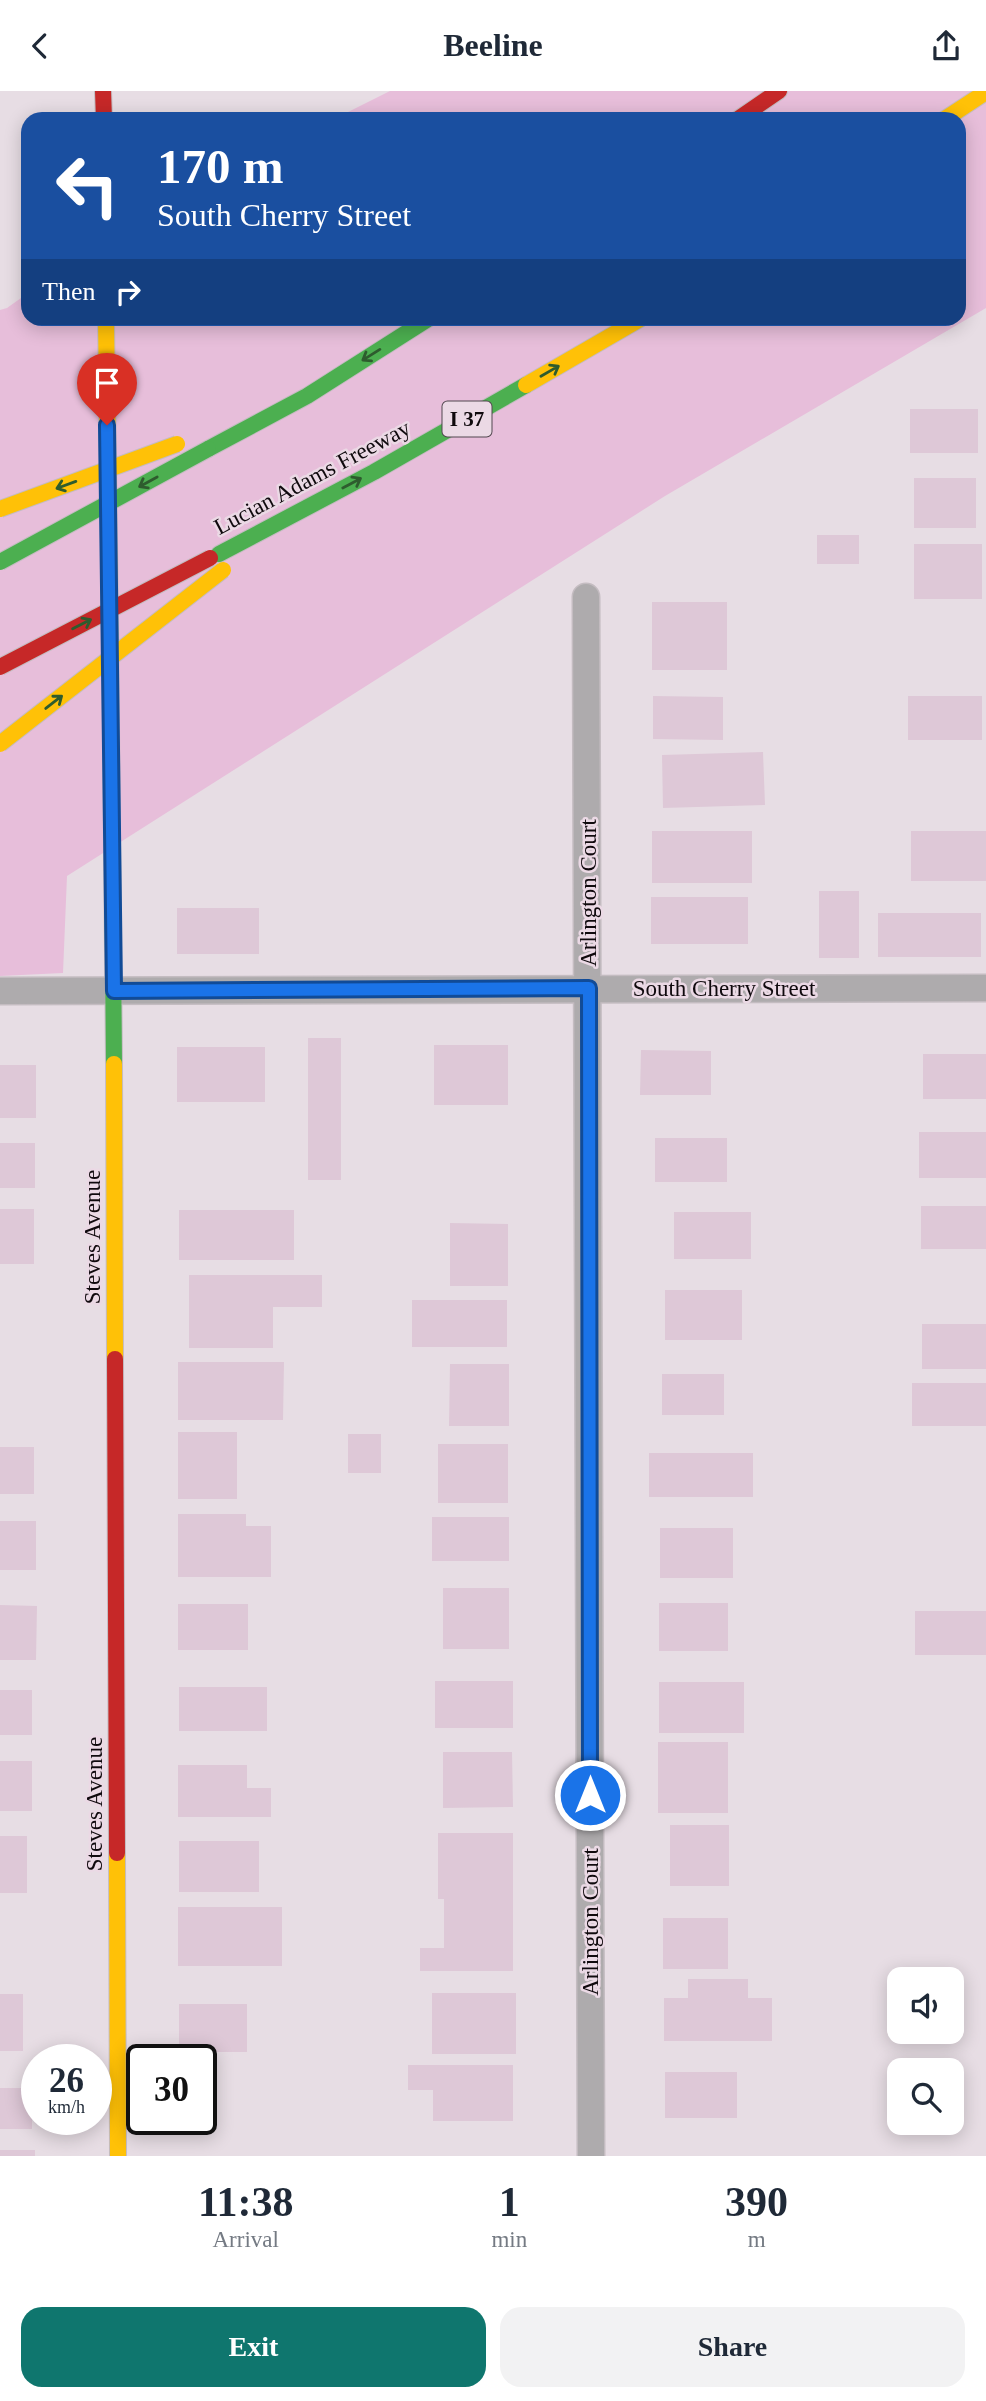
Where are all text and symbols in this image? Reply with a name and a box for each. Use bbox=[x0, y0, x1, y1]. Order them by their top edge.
icon: back bbox=[21, 27, 59, 65]
text: Beeline bbox=[443, 27, 543, 63]
icon: share bbox=[927, 27, 965, 65]
text: 170 m bbox=[157, 139, 284, 194]
icon: left bbox=[42, 140, 133, 231]
text: South Cherry Street bbox=[157, 197, 411, 233]
icon: right bbox=[109, 273, 147, 311]
text: Then bbox=[42, 277, 95, 306]
one-way arrow bbox=[362, 348, 381, 363]
pin bbox=[77, 353, 137, 425]
icon: arrive bbox=[88, 364, 126, 402]
one-way arrow bbox=[539, 364, 560, 377]
road number: I 37 bbox=[442, 401, 491, 437]
street label: Lucian Adams Freeway bbox=[210, 415, 415, 540]
one-way arrow bbox=[138, 476, 159, 489]
one-way arrow bbox=[341, 476, 362, 489]
one-way arrow bbox=[55, 480, 77, 492]
one-way arrow bbox=[72, 617, 92, 631]
one-way arrow bbox=[44, 695, 62, 710]
street label: Arlington Court bbox=[576, 819, 601, 967]
street label: South Cherry Street bbox=[633, 976, 816, 1001]
street label: Steves Avenue bbox=[80, 1170, 105, 1304]
street label: Steves Avenue bbox=[82, 1737, 107, 1871]
position arrow bbox=[553, 1758, 627, 1832]
street label: Arlington Court bbox=[578, 1848, 603, 1996]
map controls bbox=[887, 1967, 964, 2135]
button: sound bbox=[887, 1967, 964, 2044]
speed limit sign: 30 bbox=[126, 2044, 217, 2135]
button: search bbox=[887, 2058, 964, 2135]
text: 26 bbox=[49, 2061, 84, 2100]
text: km/h bbox=[48, 2097, 85, 2117]
text: 11:38 bbox=[198, 2179, 294, 2225]
text: 1 bbox=[499, 2179, 520, 2225]
text: 390 bbox=[725, 2179, 788, 2225]
text: Arrival bbox=[213, 2227, 279, 2252]
text: min bbox=[491, 2227, 527, 2252]
text: m bbox=[748, 2227, 766, 2252]
button: Exit bbox=[21, 2307, 486, 2387]
button: Share bbox=[500, 2307, 965, 2387]

